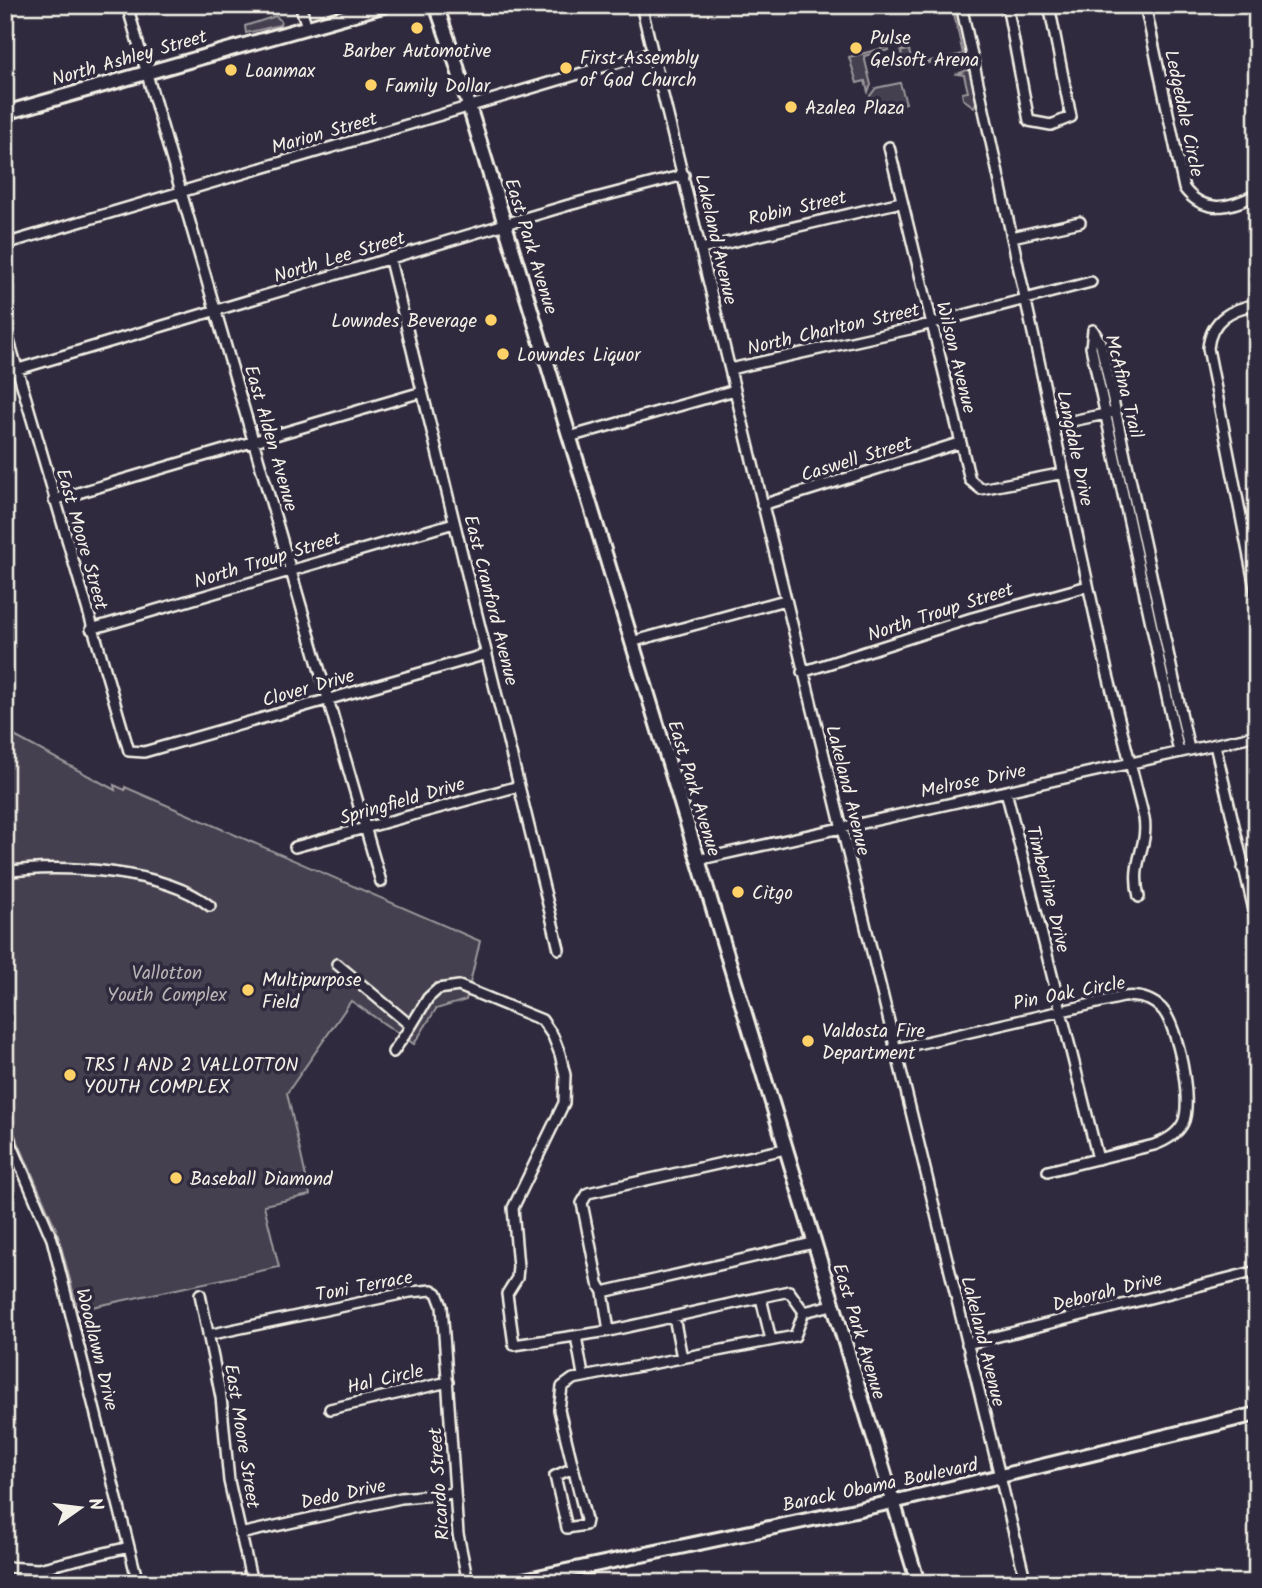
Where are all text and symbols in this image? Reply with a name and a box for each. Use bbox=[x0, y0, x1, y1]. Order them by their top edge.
marker: Barber Automotive bbox=[409, 20, 425, 36]
street label: North Ashley Street bbox=[48, 22, 212, 95]
place label: Pulse Gelsoft Arena bbox=[870, 24, 979, 76]
place label: Barber Automotive bbox=[343, 37, 492, 67]
marker: Pulse Gelsoft Arena bbox=[848, 40, 864, 56]
place label: First Assembly of God Church bbox=[580, 44, 700, 96]
street label: Ledgedale Circle bbox=[1155, 47, 1211, 180]
place label: Loanmax bbox=[245, 57, 316, 87]
marker: First Assembly of God Church bbox=[558, 60, 574, 76]
marker: Loanmax bbox=[223, 62, 239, 78]
place label: Family Dollar bbox=[385, 72, 492, 102]
marker: Family Dollar bbox=[363, 77, 379, 93]
place label: Azalea Plaza bbox=[805, 94, 905, 124]
marker: Azalea Plaza bbox=[783, 99, 799, 115]
street label: Marion Street bbox=[268, 104, 382, 163]
street label: Lakeland Avenue bbox=[685, 171, 745, 308]
street label: East Park Avenue bbox=[495, 175, 565, 319]
street label: Robin Street bbox=[745, 183, 850, 235]
street label: North Lee Street bbox=[270, 223, 410, 292]
street label: North Charlton Street bbox=[744, 295, 923, 364]
street label: Wilson Avenue bbox=[927, 298, 984, 417]
place label: Lowndes Beverage bbox=[331, 307, 477, 337]
marker: Lowndes Beverage bbox=[483, 312, 499, 328]
street label: McAfina Trail bbox=[1096, 331, 1151, 442]
place label: Lowndes Liquor bbox=[517, 341, 642, 371]
marker: Lowndes Liquor bbox=[495, 346, 511, 362]
street label: East Alden Avenue bbox=[235, 362, 305, 516]
street label: Langdale Drive bbox=[1047, 388, 1101, 509]
street label: Caswell Street bbox=[797, 429, 916, 491]
street label: East Moore Street bbox=[47, 465, 116, 614]
street label: East Cranford Avenue bbox=[454, 512, 526, 689]
street label: North Troup Street bbox=[191, 524, 345, 597]
street label: North Troup Street bbox=[864, 575, 1018, 651]
street label: Clover Drive bbox=[259, 661, 359, 716]
street label: East Park Avenue bbox=[658, 717, 728, 861]
street label: Lakeland Avenue bbox=[816, 722, 878, 859]
street label: Melrose Drive bbox=[918, 756, 1029, 808]
street label: Springfield Drive bbox=[336, 770, 469, 834]
street label: Timberline Drive bbox=[1017, 823, 1077, 956]
place label: Citgo bbox=[752, 879, 793, 909]
marker: Citgo bbox=[730, 884, 746, 900]
park label: Vallotton Youth Complex bbox=[107, 959, 228, 1011]
place label: Multipurpose Field bbox=[262, 966, 362, 1018]
street label: Pin Oak Circle bbox=[1011, 968, 1128, 1020]
marker: Multipurpose Field bbox=[240, 982, 256, 998]
place label: Valdosta Fire Department bbox=[822, 1017, 925, 1069]
marker: Valdosta Fire Department bbox=[800, 1033, 816, 1049]
place label: TRS 1 AND 2 VALLOTTON YOUTH COMPLEX bbox=[84, 1051, 299, 1103]
marker: TRS 1 AND 2 VALLOTTON YOUTH COMPLEX bbox=[62, 1067, 78, 1083]
place label: Baseball Diamond bbox=[190, 1165, 333, 1195]
marker: Baseball Diamond bbox=[168, 1170, 184, 1186]
street label: East Park Avenue bbox=[823, 1260, 893, 1404]
street label: Toni Terrace bbox=[313, 1263, 416, 1311]
street label: Deborah Drive bbox=[1050, 1265, 1166, 1321]
street label: Lakeland Avenue bbox=[951, 1273, 1013, 1410]
street label: Woodlawn Drive bbox=[66, 1285, 126, 1414]
street label: Hal Circle bbox=[344, 1356, 427, 1403]
street label: East Moore Street bbox=[215, 1362, 267, 1511]
street label: Ricardo Street bbox=[421, 1426, 459, 1541]
street label: Barack Obama Boulevard bbox=[780, 1450, 981, 1521]
street label: Dedo Drive bbox=[298, 1471, 389, 1519]
north arrow bbox=[46, 1472, 116, 1542]
text: N bbox=[79, 1495, 111, 1514]

